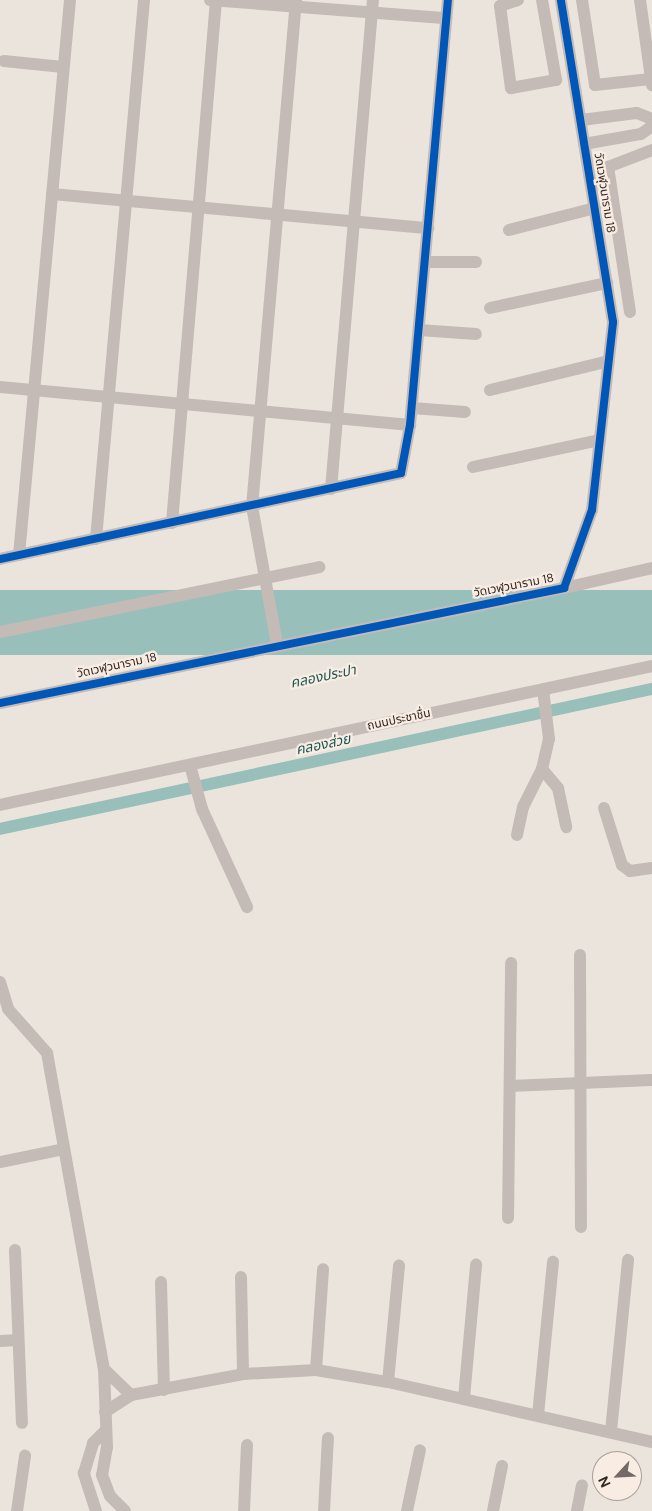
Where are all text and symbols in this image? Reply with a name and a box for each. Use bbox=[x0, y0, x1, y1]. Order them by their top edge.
street label: วัดเวฬุวนาราม 18 bbox=[591, 152, 617, 234]
street label: วัดเวฬุวนาราม 18 bbox=[473, 571, 555, 601]
street label: วัดเวฬุวนาราม 18 bbox=[76, 651, 158, 681]
water label: คลองประปา bbox=[289, 661, 357, 691]
street label: ถนนประชาชื่น bbox=[366, 706, 432, 734]
water label: คลองส่วย bbox=[294, 730, 352, 758]
north arrow bbox=[592, 1451, 642, 1501]
text: N bbox=[594, 1473, 615, 1490]

